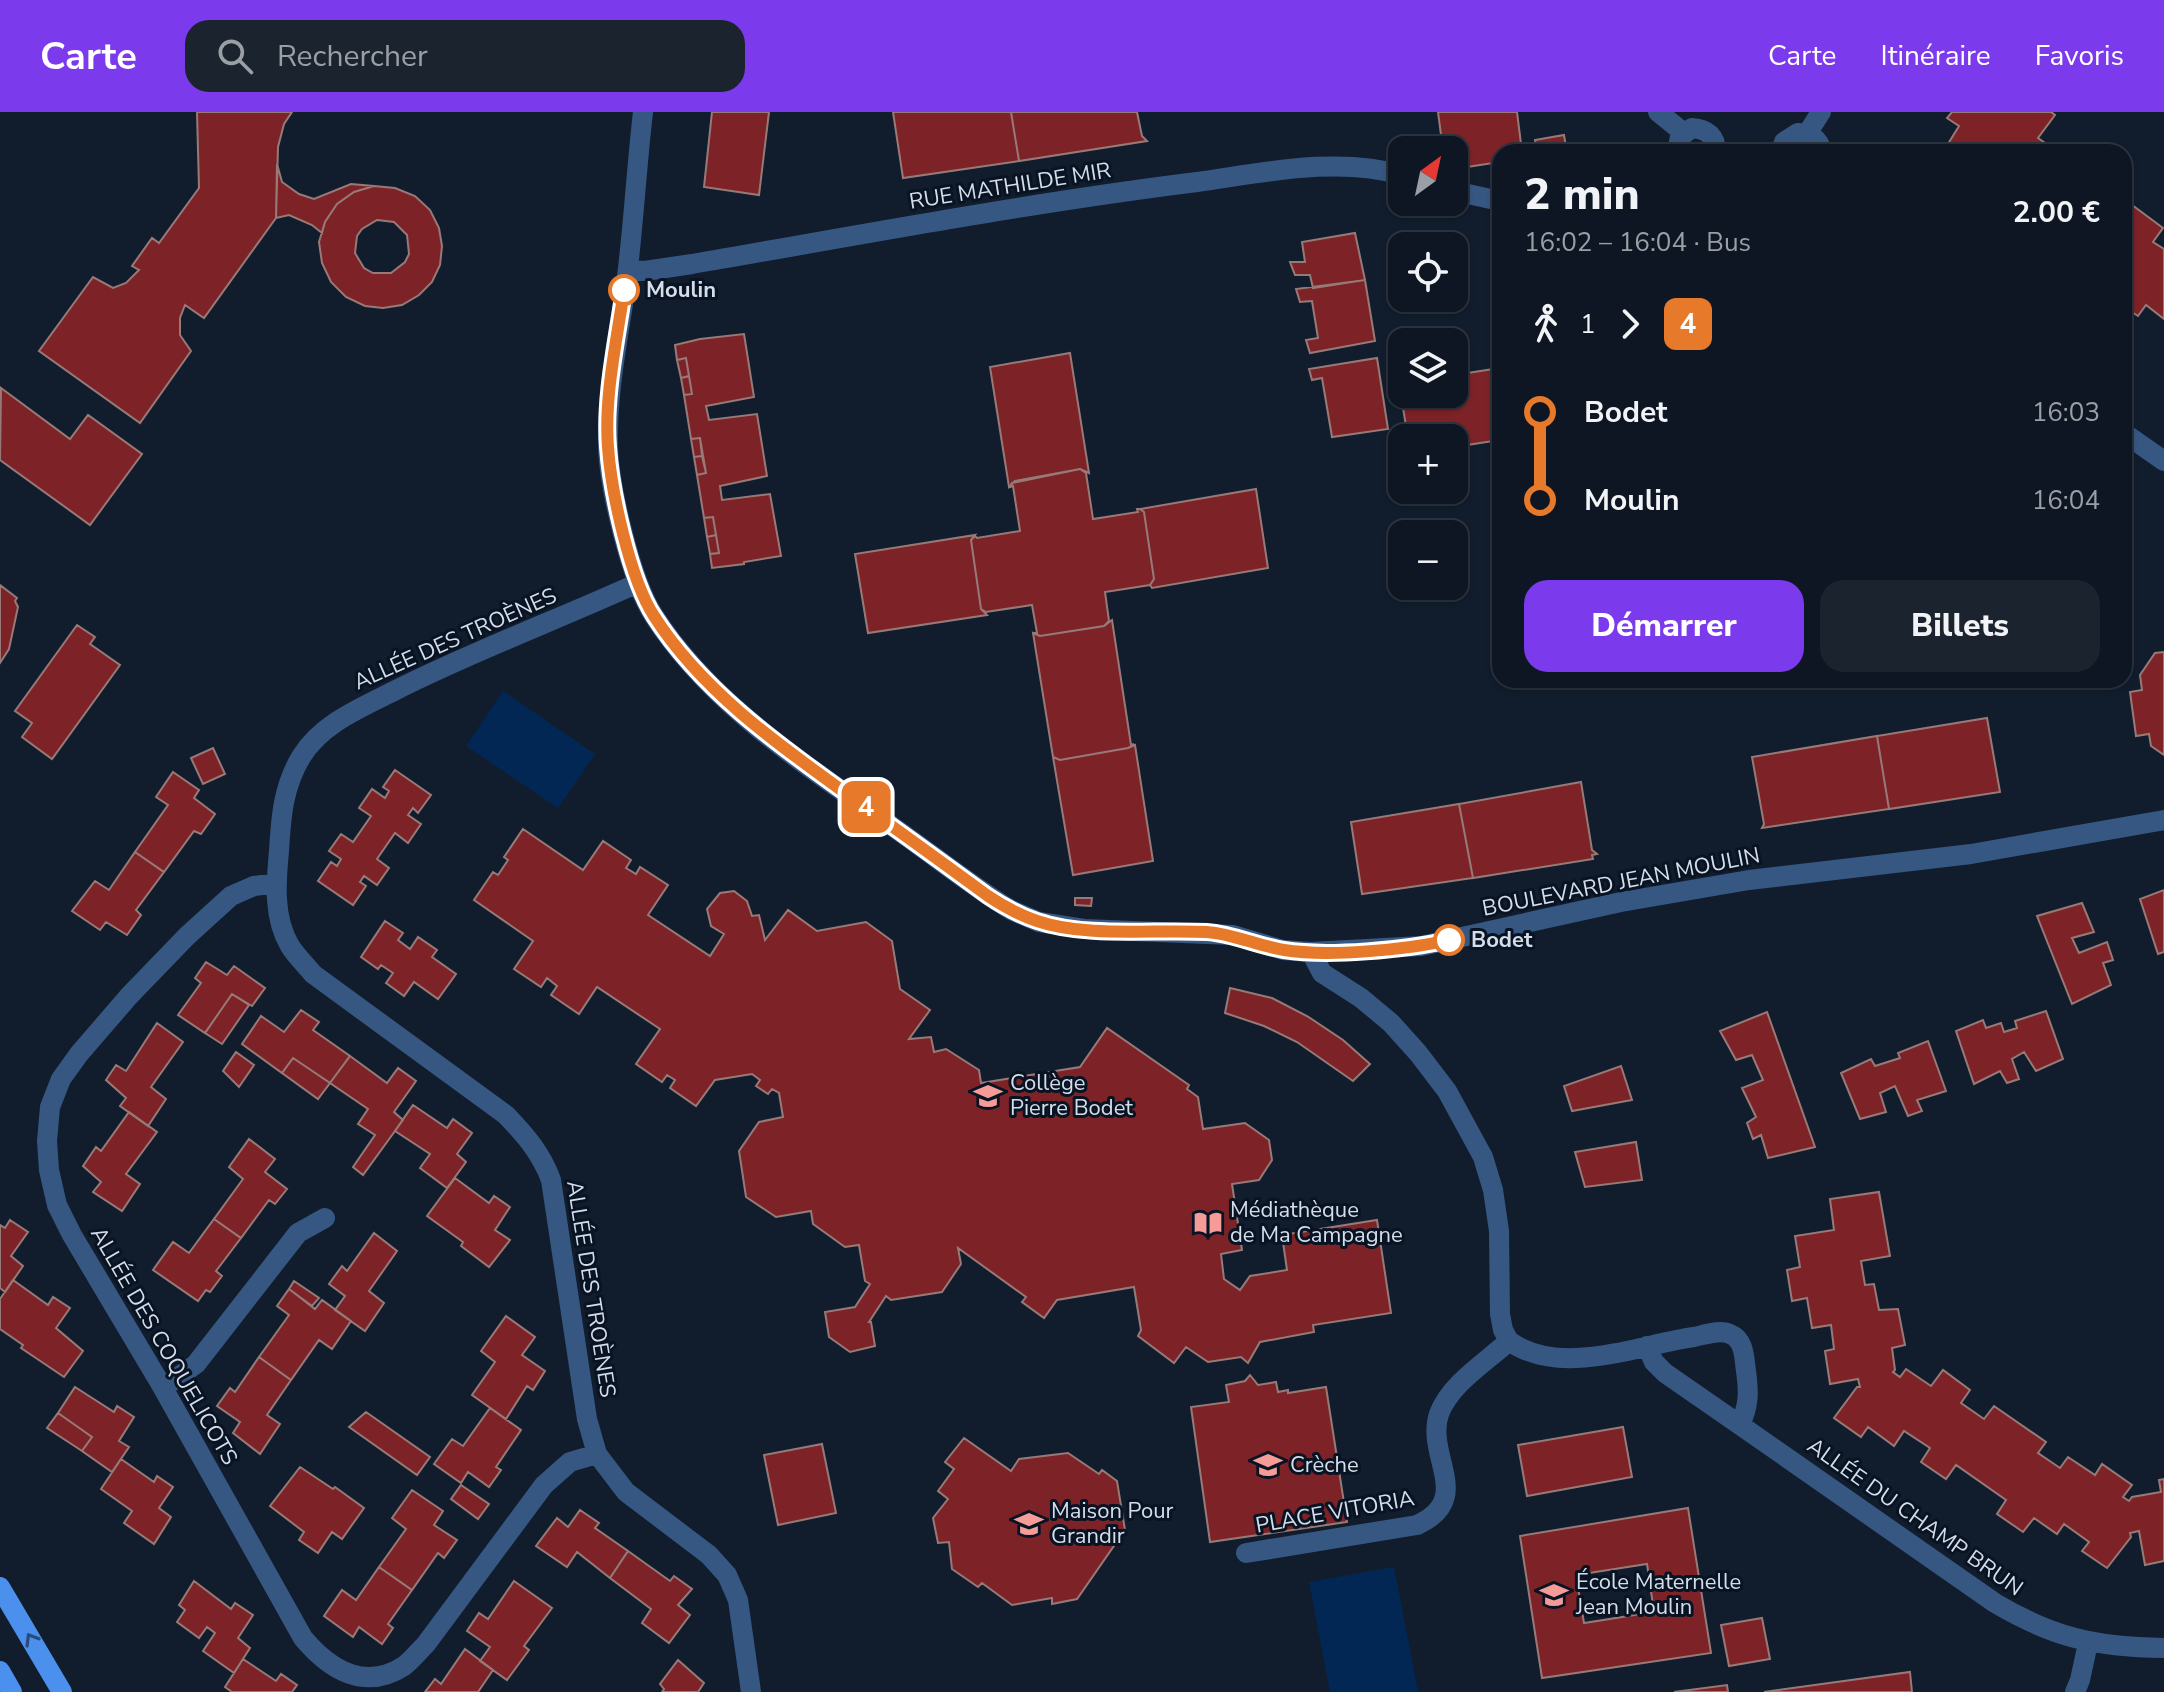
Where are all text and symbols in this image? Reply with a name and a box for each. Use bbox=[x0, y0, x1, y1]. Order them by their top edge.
search box bbox=[185, 20, 745, 92]
text: Carte bbox=[40, 31, 137, 82]
icon: search bbox=[213, 34, 257, 78]
text: Rechercher bbox=[277, 36, 428, 77]
text: Carte bbox=[1768, 37, 1837, 75]
text: Itinéraire bbox=[1881, 37, 1991, 75]
text: Favoris bbox=[2035, 37, 2124, 75]
north arrow bbox=[1388, 136, 1468, 216]
map controls bbox=[1388, 136, 1468, 600]
street label: RUE MATHILDE MIR bbox=[907, 155, 1113, 217]
text: 2 min bbox=[1524, 165, 1640, 225]
text: 2.00 € bbox=[2012, 192, 2100, 233]
text: 16:02 – 16:04 · Bus bbox=[1524, 225, 1751, 260]
button: locate bbox=[1388, 232, 1468, 312]
marker: Moulin bbox=[609, 275, 639, 305]
place label: Moulin bbox=[646, 275, 716, 305]
icon: walk bbox=[1524, 302, 1568, 346]
icon: forward bbox=[1608, 302, 1652, 346]
text: 4 bbox=[1680, 305, 1696, 343]
text: 1 bbox=[1580, 307, 1596, 342]
button: layers bbox=[1388, 328, 1468, 408]
text: Bodet bbox=[1584, 392, 1668, 433]
text: 16:03 bbox=[2032, 395, 2100, 430]
button: + bbox=[1388, 424, 1468, 504]
text: Moulin bbox=[1584, 480, 1679, 521]
text: 16:04 bbox=[2032, 483, 2100, 518]
button: − bbox=[1388, 520, 1468, 600]
button: Démarrer bbox=[1524, 580, 1804, 672]
button: Billets bbox=[1820, 580, 2100, 672]
street label: ALLÉE DES TROÈNES bbox=[349, 581, 561, 697]
line badge: 4 bbox=[840, 781, 892, 833]
text: 4 bbox=[858, 788, 874, 826]
street label: BOULEVARD JEAN MOULIN bbox=[1480, 840, 1762, 924]
marker: Bodet bbox=[1434, 925, 1464, 955]
place label: Bodet bbox=[1471, 925, 1533, 955]
place label: Collège Pierre Bodet bbox=[1010, 1068, 1133, 1123]
school or university icon: Collège Pierre Bodet bbox=[973, 1081, 1003, 1111]
street label: ALLÉE DES TROÈNES bbox=[559, 1178, 623, 1400]
place label: Médiathèque de Ma Campagne bbox=[1230, 1195, 1403, 1250]
library icon: Médiathèque de Ma Campagne bbox=[1193, 1208, 1223, 1238]
street label: ALLÉE DES COQUELICOTS bbox=[83, 1221, 245, 1471]
street label: ALLÉE DU CHAMP BRUN bbox=[1801, 1431, 2029, 1603]
school or university icon: Crèche bbox=[1253, 1450, 1283, 1480]
place label: Crèche bbox=[1290, 1450, 1359, 1480]
street label: PLACE VITORIA bbox=[1253, 1483, 1417, 1541]
place label: Maison Pour Grandir bbox=[1051, 1496, 1174, 1551]
school or university icon: Maison Pour Grandir bbox=[1014, 1509, 1044, 1539]
place label: École Maternelle Jean Moulin bbox=[1575, 1567, 1741, 1622]
school or university icon: École Maternelle Jean Moulin bbox=[1539, 1580, 1569, 1610]
one-way arrow bbox=[25, 1633, 41, 1648]

